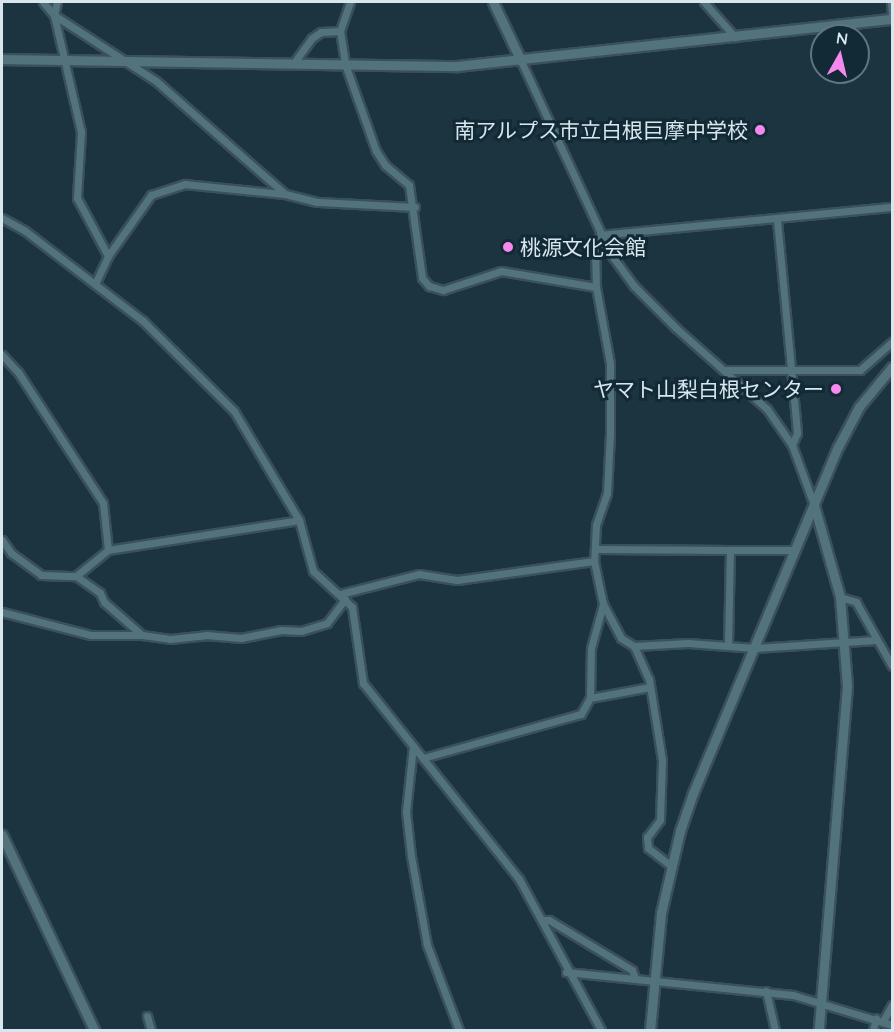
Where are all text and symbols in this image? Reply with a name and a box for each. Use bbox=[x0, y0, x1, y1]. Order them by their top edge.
north arrow bbox=[810, 24, 870, 84]
text: N bbox=[835, 27, 849, 49]
place label: 南アルプス市立白根巨摩中学校 bbox=[454, 117, 748, 143]
marker: 南アルプス市立白根巨摩中学校 bbox=[753, 123, 767, 137]
place label: 桃源文化会館 bbox=[520, 234, 646, 260]
marker: 桃源文化会館 bbox=[501, 240, 515, 254]
place label: ヤマト山梨白根センター bbox=[593, 376, 824, 402]
marker: ヤマト山梨白根センター bbox=[829, 382, 843, 396]

